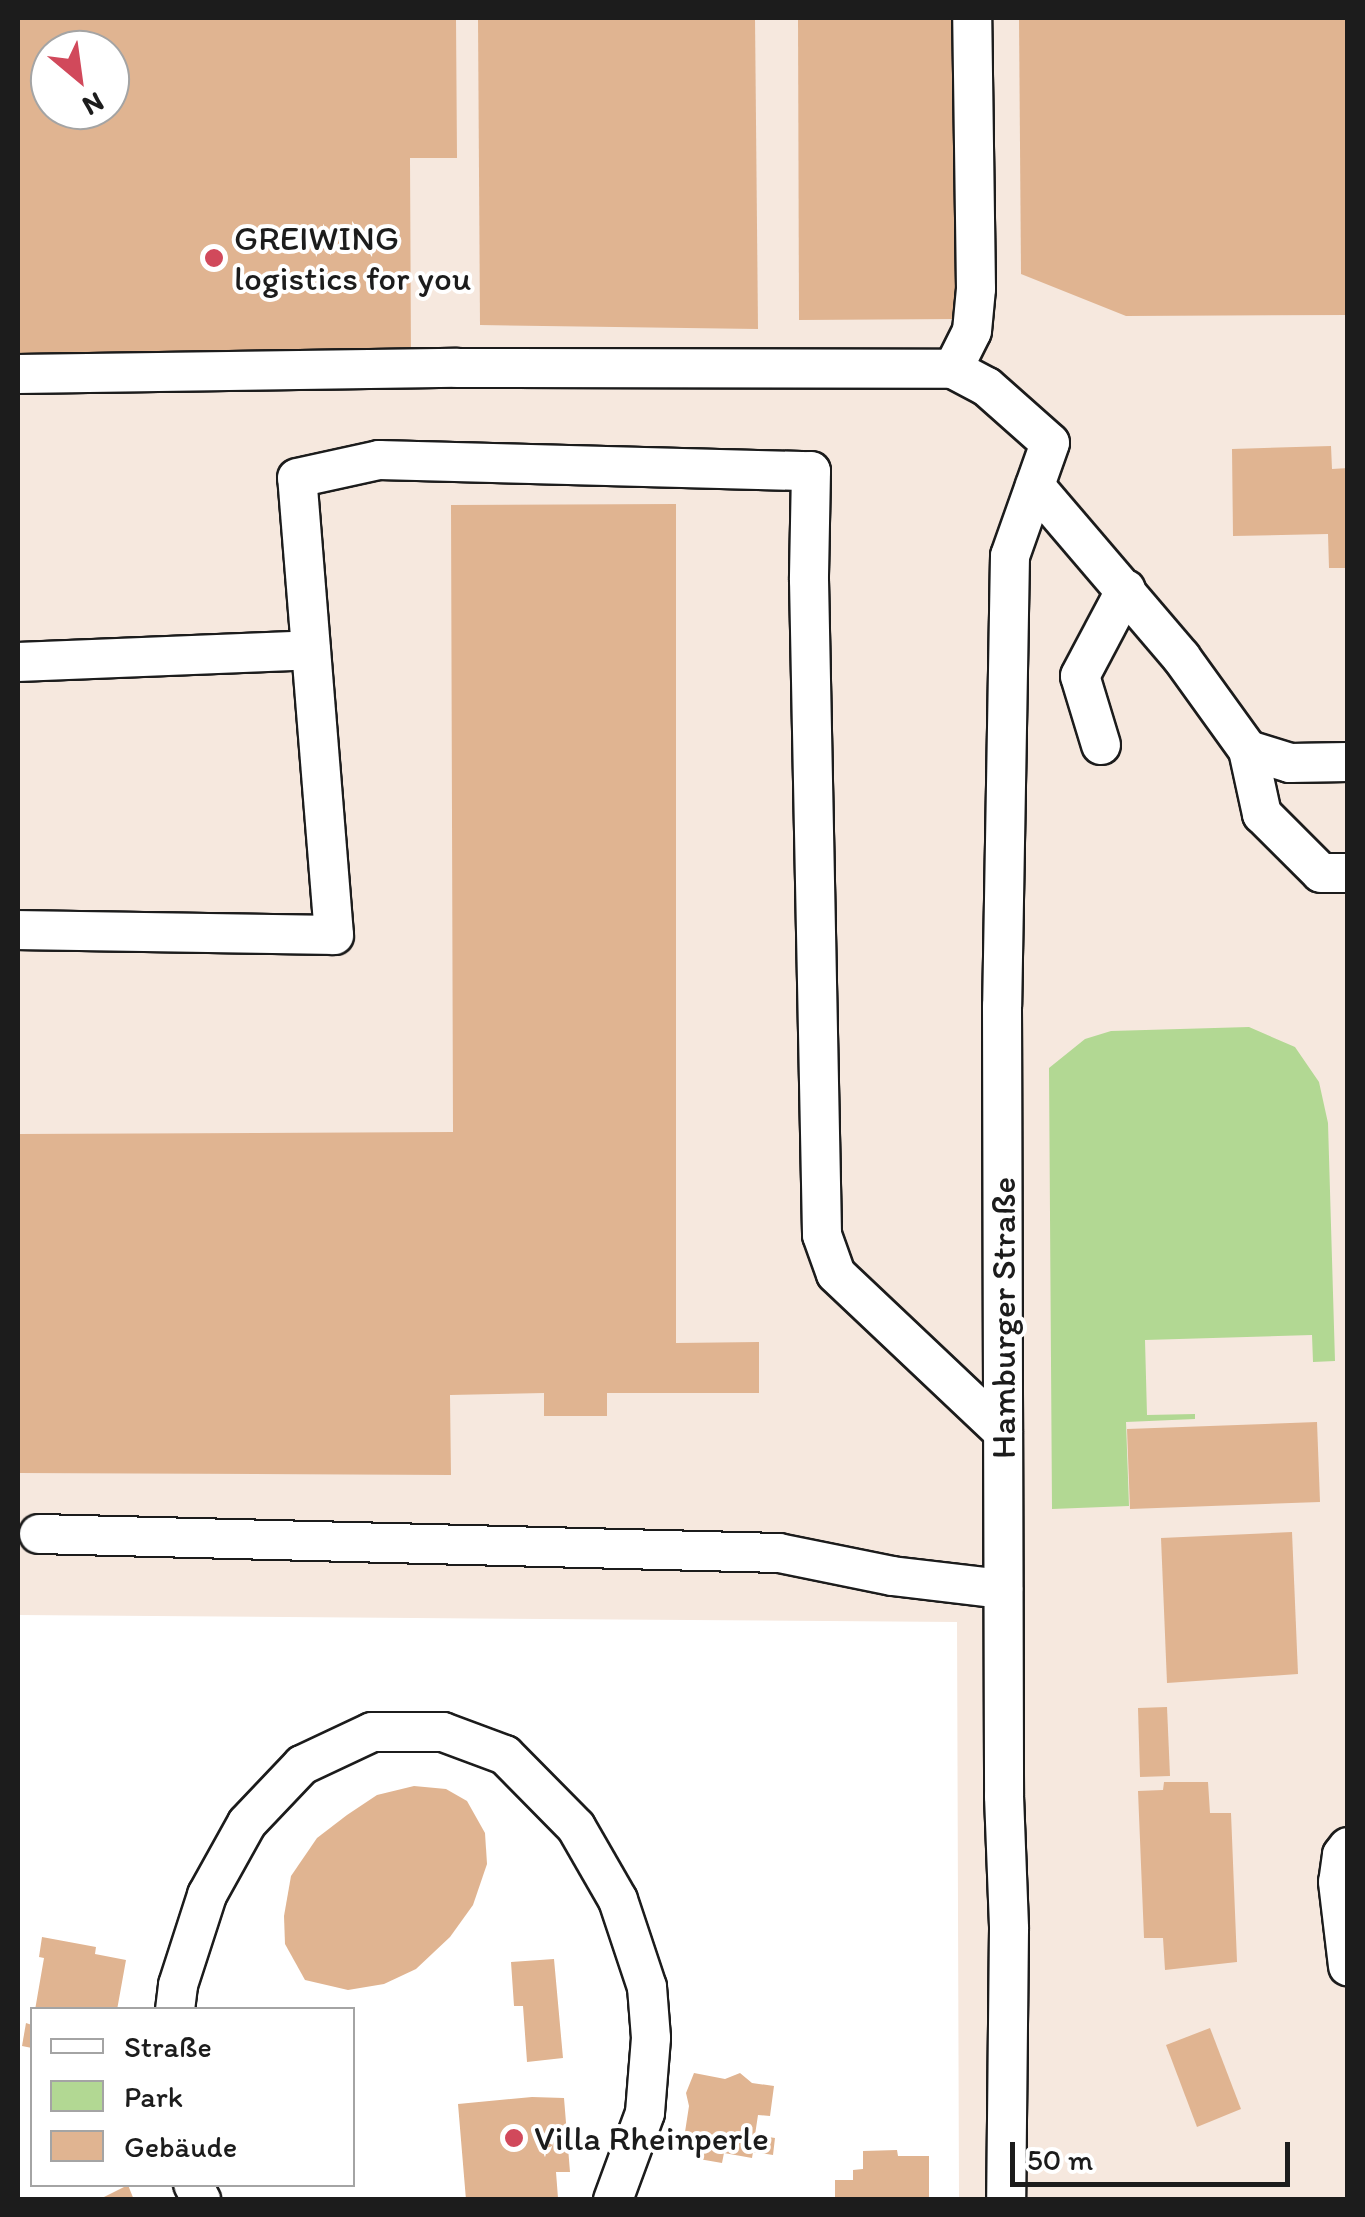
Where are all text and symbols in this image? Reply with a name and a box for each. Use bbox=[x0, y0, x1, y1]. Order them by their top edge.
north arrow bbox=[30, 30, 130, 130]
text: N bbox=[77, 85, 110, 124]
place label: GREIWING logistics for you bbox=[234, 217, 471, 299]
marker: GREIWING logistics for you bbox=[203, 247, 225, 269]
street label: Hamburger Straße bbox=[982, 1177, 1024, 1459]
legend bbox=[30, 2007, 355, 2187]
text: Straße bbox=[124, 2028, 212, 2065]
text: Park bbox=[124, 2078, 183, 2115]
place label: Villa Rheinperle bbox=[534, 2117, 769, 2159]
scale bar bbox=[1015, 2122, 1295, 2184]
marker: Villa Rheinperle bbox=[503, 2127, 525, 2149]
text: Gebäude bbox=[124, 2128, 237, 2165]
text: 50 m bbox=[1027, 2141, 1093, 2178]

